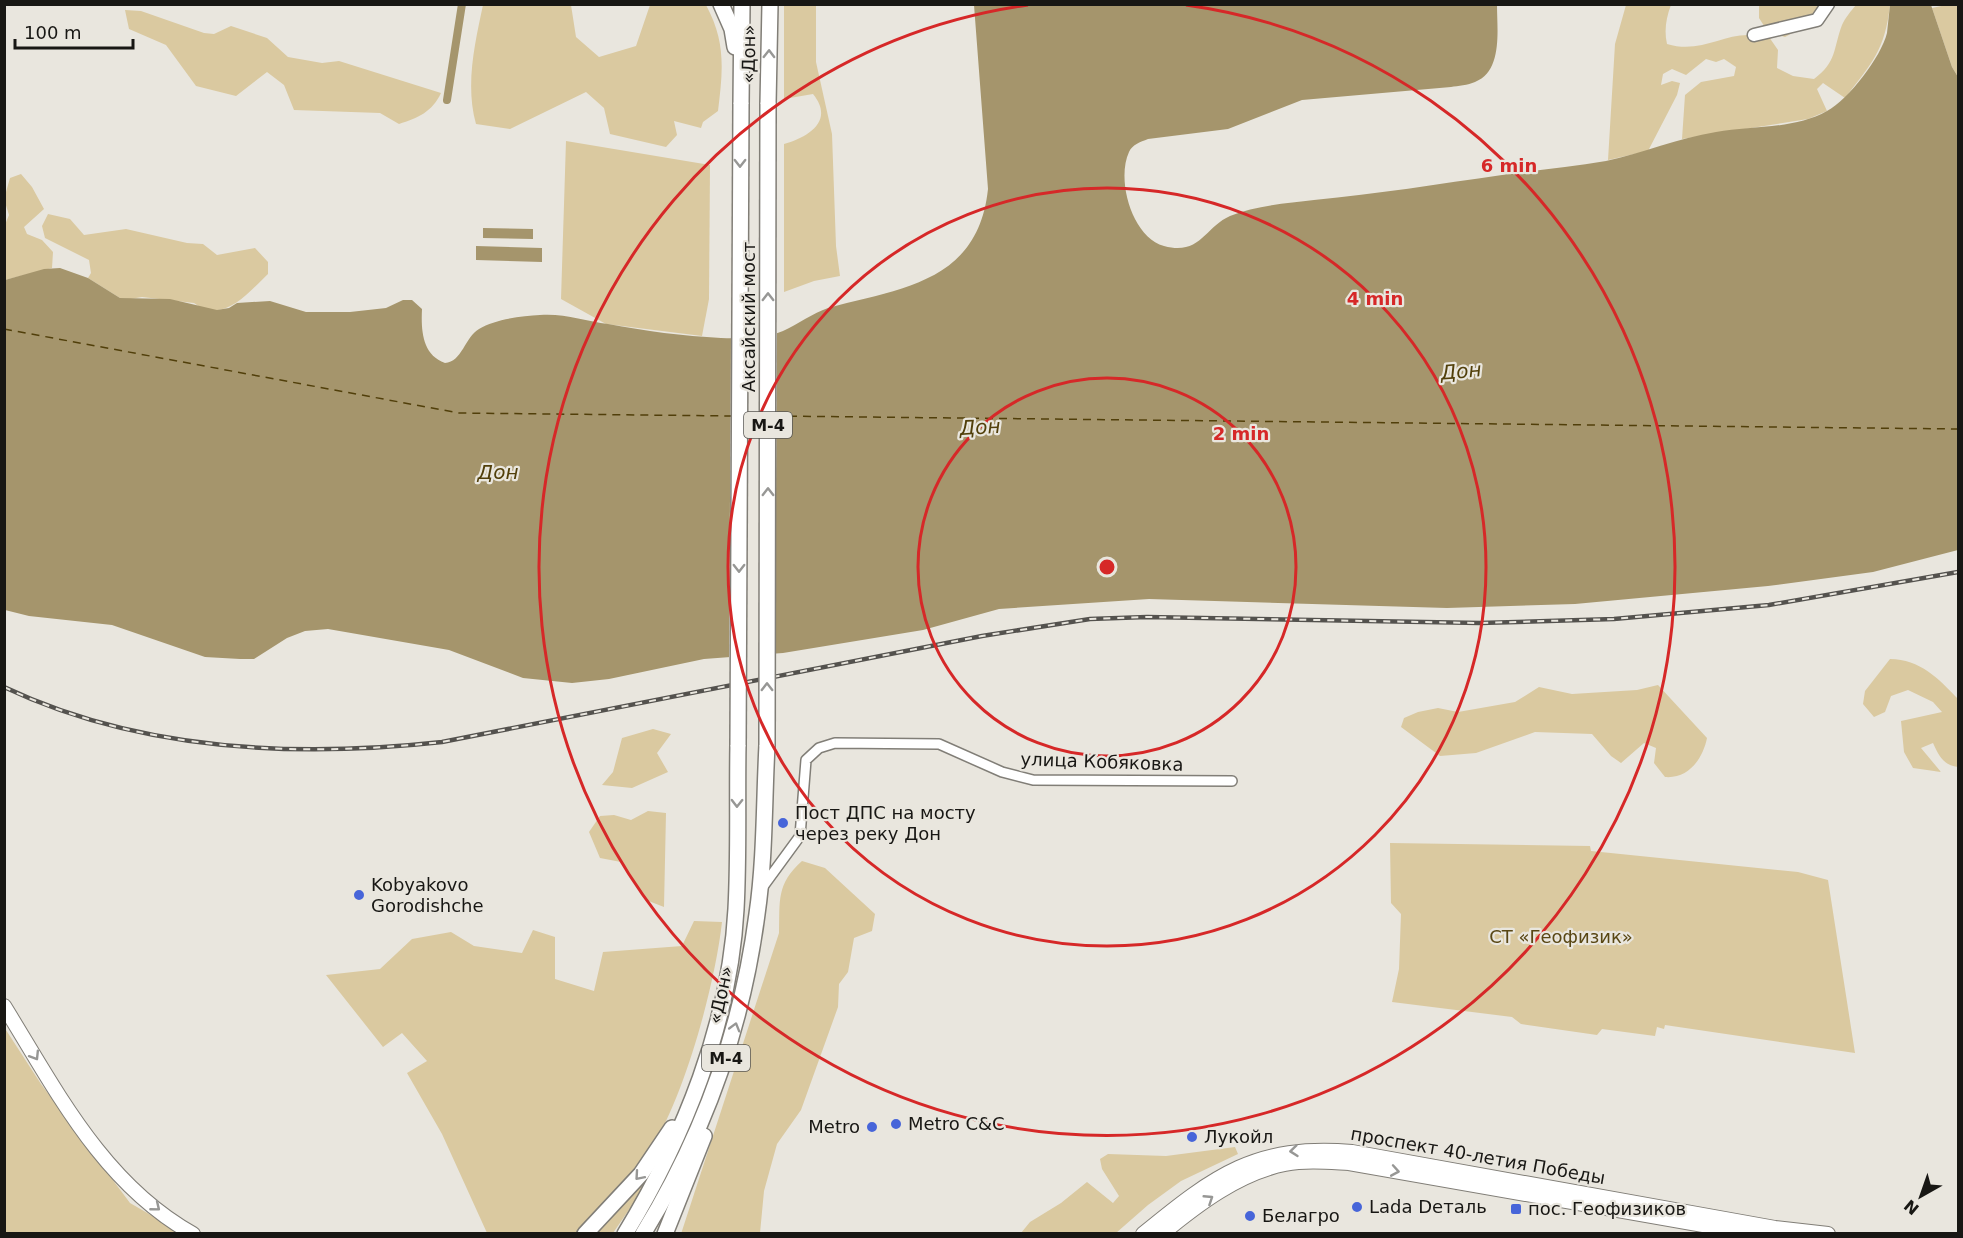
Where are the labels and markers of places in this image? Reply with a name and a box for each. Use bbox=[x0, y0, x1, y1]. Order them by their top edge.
centre of rings bbox=[1097, 557, 1117, 577]
place label: Пост ДПС на мосту через реку Дон bbox=[795, 802, 976, 844]
marker: Пост ДПС на мосту через реку Дон bbox=[776, 816, 790, 830]
place label: Kobyakovo Gorodishche bbox=[371, 874, 484, 916]
marker: Kobyakovo Gorodishche bbox=[352, 888, 366, 902]
place label: Metro C&C bbox=[908, 1113, 1005, 1134]
place label: Metro bbox=[808, 1116, 860, 1137]
marker: Metro C&C bbox=[889, 1117, 903, 1131]
marker: Metro bbox=[865, 1120, 879, 1134]
place label: Лукойл bbox=[1204, 1126, 1273, 1147]
marker: Лукойл bbox=[1185, 1130, 1199, 1144]
place label: Lada Dеталь bbox=[1369, 1196, 1487, 1217]
place label: пос. Геофизиков bbox=[1528, 1198, 1686, 1219]
marker: Lada Dеталь bbox=[1350, 1200, 1364, 1214]
marker: пос. Геофизиков bbox=[1509, 1202, 1523, 1216]
place label: Белагро bbox=[1262, 1205, 1340, 1226]
marker: Белагро bbox=[1243, 1209, 1257, 1223]

